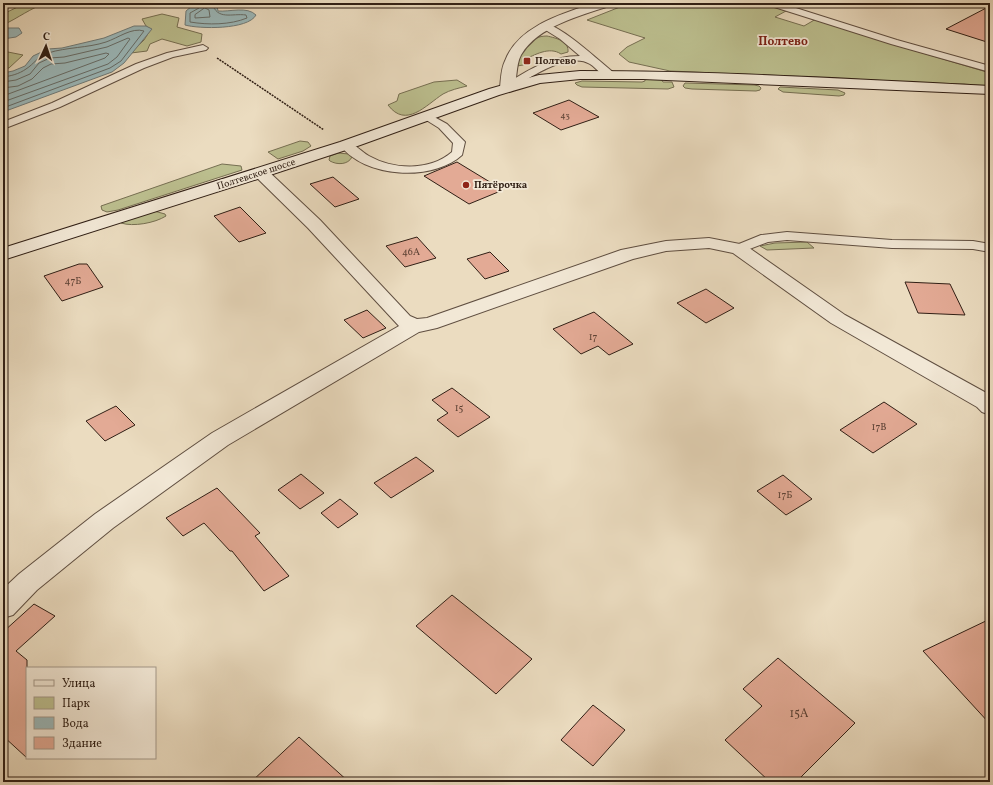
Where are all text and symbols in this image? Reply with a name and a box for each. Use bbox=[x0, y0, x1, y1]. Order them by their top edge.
north arrow bbox=[26, 26, 66, 66]
text: С bbox=[43, 30, 50, 45]
district label: Полтево bbox=[758, 34, 808, 50]
place label: Полтево bbox=[535, 54, 577, 68]
marker: Полтево bbox=[522, 56, 532, 66]
house number: 43 bbox=[560, 109, 570, 122]
street label: Полтевское шоссе bbox=[215, 155, 297, 193]
place label: Пятёрочка bbox=[474, 178, 528, 192]
marker: Пятёрочка bbox=[461, 180, 471, 190]
house number: 46А bbox=[402, 245, 420, 259]
house number: 47Б bbox=[65, 274, 81, 288]
house number: 17 bbox=[589, 330, 598, 344]
house number: 15 bbox=[455, 401, 464, 415]
house number: 17В bbox=[872, 420, 886, 434]
house number: 17Б bbox=[778, 488, 792, 502]
legend bbox=[26, 667, 156, 759]
text: Улица bbox=[62, 676, 95, 692]
text: Парк bbox=[62, 696, 90, 712]
house number: 15А bbox=[790, 706, 809, 722]
text: Вода bbox=[62, 716, 89, 732]
text: Здание bbox=[62, 736, 102, 752]

